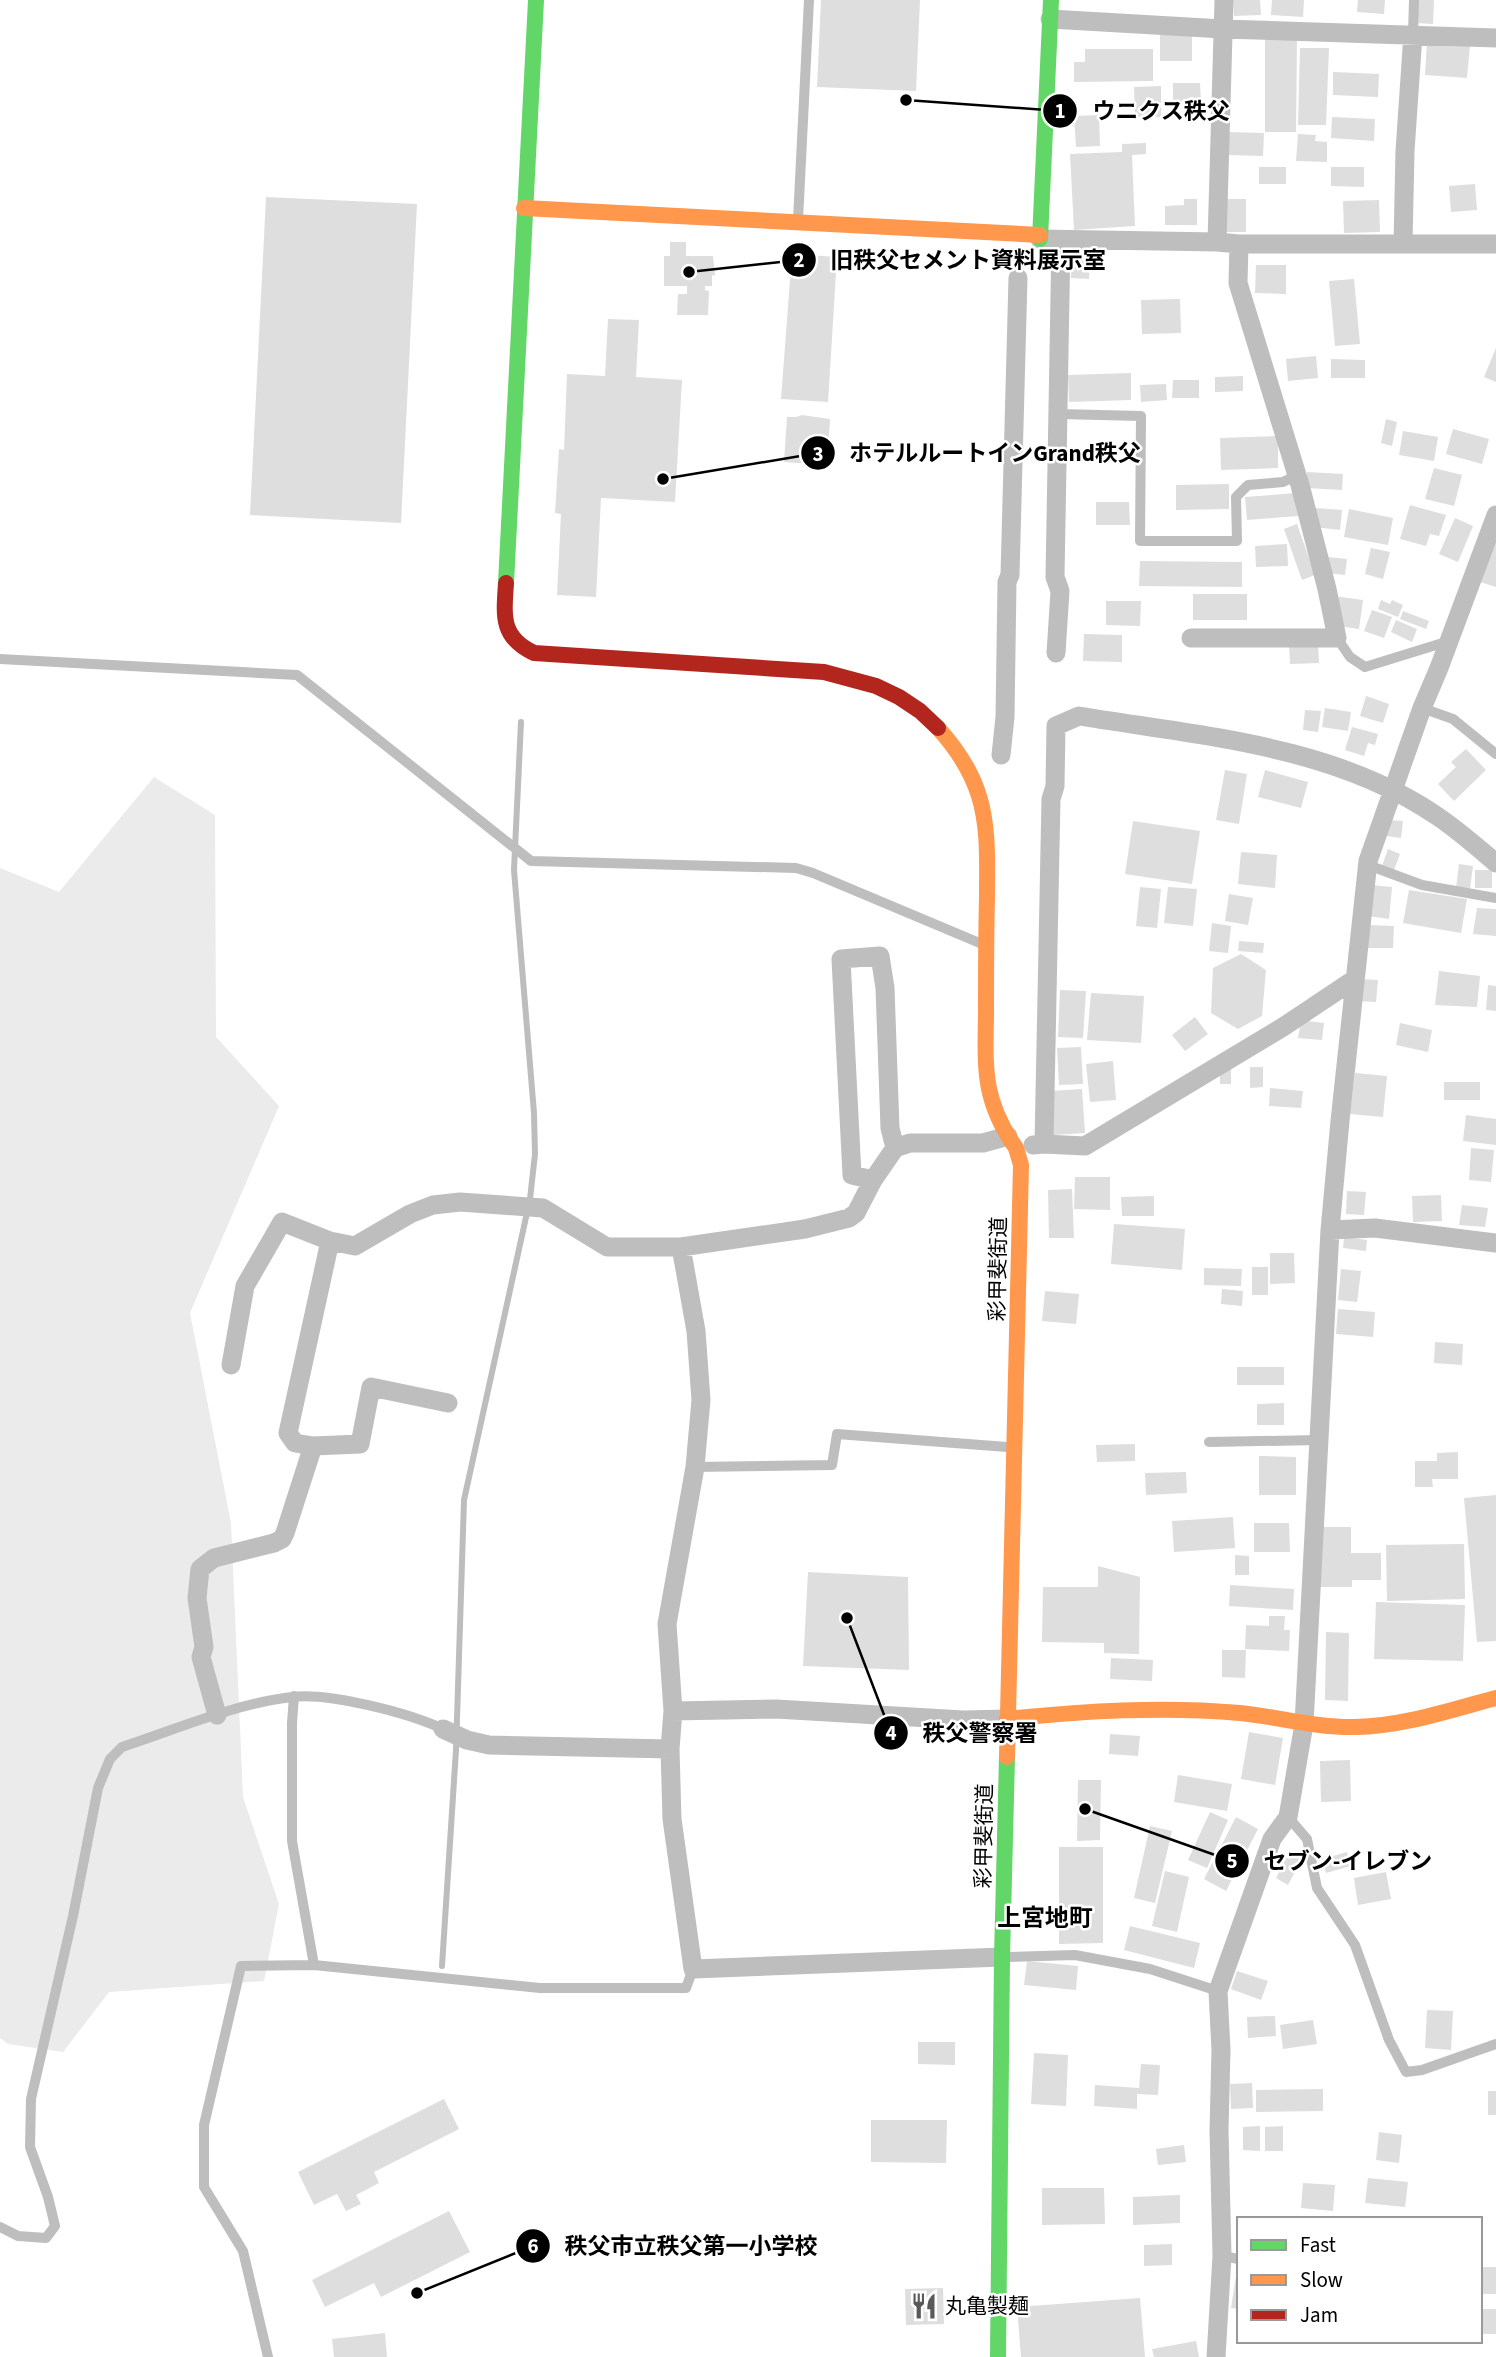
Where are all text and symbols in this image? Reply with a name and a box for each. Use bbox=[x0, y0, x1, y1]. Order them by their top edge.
callout: ウニクス秩父 bbox=[1043, 89, 1244, 133]
text: ウニクス秩父 bbox=[1092, 95, 1230, 128]
text: 1 bbox=[1054, 96, 1066, 126]
callout: 旧秩父セメント資料展示室 bbox=[781, 238, 1120, 282]
text: 旧秩父セメント資料展示室 bbox=[830, 244, 1106, 277]
text: 2 bbox=[793, 245, 805, 275]
callout: ホテルルートインGrand秩父 bbox=[800, 431, 1155, 475]
text: ホテルルートインGrand秩父 bbox=[849, 437, 1141, 470]
text: 3 bbox=[812, 439, 824, 469]
street label: 彩甲斐街道 bbox=[982, 1216, 1014, 1322]
callout: 秩父警察署 bbox=[874, 1711, 1052, 1755]
text: 秩父警察署 bbox=[923, 1717, 1038, 1750]
text: 4 bbox=[885, 1718, 897, 1748]
street label: 彩甲斐街道 bbox=[968, 1783, 1000, 1889]
callout: セブン-イレブン bbox=[1215, 1839, 1446, 1883]
text: セブン-イレブン bbox=[1264, 1845, 1432, 1878]
text: 5 bbox=[1226, 1846, 1238, 1876]
district label: 上宮地町 bbox=[997, 1901, 1093, 1936]
legend bbox=[1237, 2217, 1482, 2343]
callout: 秩父市立秩父第一小学校 bbox=[515, 2224, 831, 2268]
text: 秩父市立秩父第一小学校 bbox=[565, 2230, 818, 2263]
text: Fast bbox=[1300, 2230, 1336, 2260]
text: 6 bbox=[527, 2231, 539, 2261]
text: Slow bbox=[1300, 2265, 1343, 2295]
restaurant icon: 丸亀製麺 bbox=[909, 2291, 939, 2321]
place label: 丸亀製麺 bbox=[945, 2291, 1029, 2321]
text: Jam bbox=[1300, 2300, 1338, 2330]

